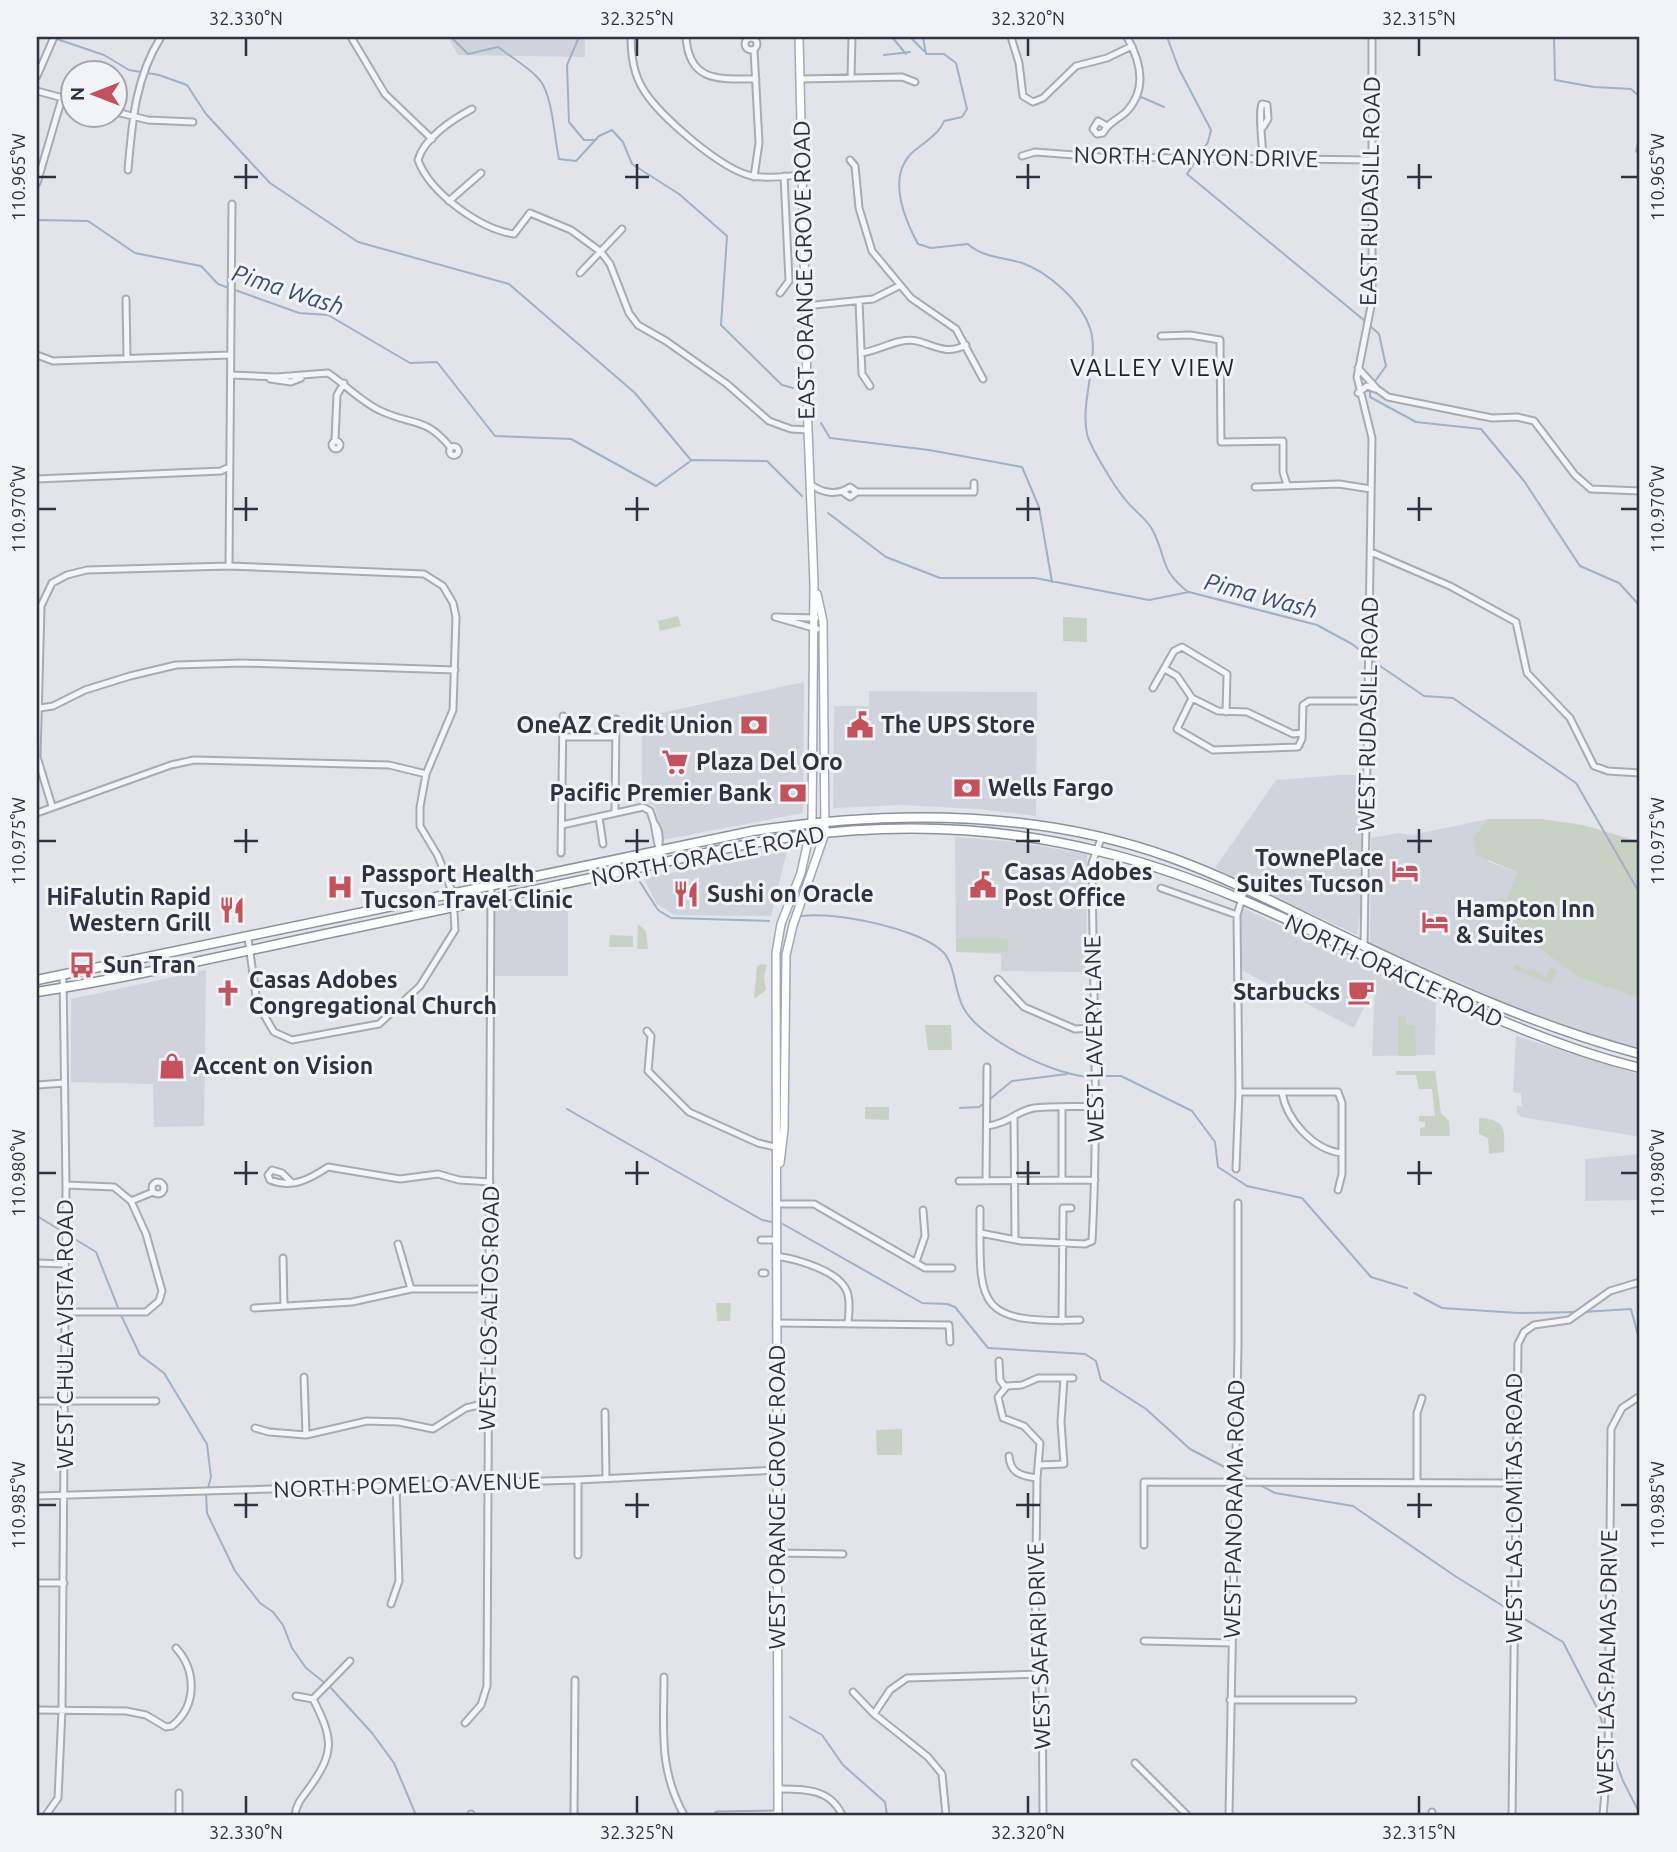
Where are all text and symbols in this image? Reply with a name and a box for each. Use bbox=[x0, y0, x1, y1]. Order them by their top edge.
text: 32.330°N bbox=[209, 8, 283, 28]
text: 32.325°N bbox=[600, 8, 674, 28]
text: 32.320°N bbox=[991, 8, 1065, 28]
text: 32.315°N bbox=[1382, 8, 1456, 28]
north arrow bbox=[60, 60, 130, 130]
street label: EAST RUDASILL ROAD bbox=[1355, 76, 1384, 306]
text: N bbox=[66, 87, 88, 101]
street label: EAST ORANGE GROVE ROAD bbox=[788, 120, 819, 420]
text: 110.965°W bbox=[8, 133, 28, 221]
text: 110.965°W bbox=[1647, 133, 1667, 221]
street label: NORTH CANYON DRIVE bbox=[1073, 142, 1319, 171]
water label: Pima Wash bbox=[229, 259, 347, 320]
district label: VALLEY VIEW bbox=[1070, 354, 1236, 381]
text: 110.970°W bbox=[8, 465, 28, 553]
text: 110.970°W bbox=[1647, 465, 1667, 553]
water label: Pima Wash bbox=[1202, 567, 1321, 624]
street label: WEST RUDASILL ROAD bbox=[1353, 596, 1382, 832]
bank icon: OneAZ Credit Union bbox=[739, 710, 769, 740]
public building icon: The UPS Store bbox=[845, 710, 875, 740]
place label: OneAZ Credit Union bbox=[516, 712, 733, 737]
place label: The UPS Store bbox=[881, 712, 1035, 737]
supermarket icon: Plaza Del Oro bbox=[660, 747, 690, 777]
place label: Plaza Del Oro bbox=[696, 749, 843, 774]
bank icon: Wells Fargo bbox=[952, 773, 982, 803]
place label: Wells Fargo bbox=[988, 775, 1114, 800]
bank icon: Pacific Premier Bank bbox=[778, 778, 808, 808]
place label: Pacific Premier Bank bbox=[550, 780, 772, 805]
text: 110.975°W bbox=[8, 797, 28, 885]
text: 110.975°W bbox=[1647, 797, 1667, 885]
street label: NORTH ORACLE ROAD bbox=[589, 821, 827, 890]
place label: TownePlace Suites Tucson bbox=[1237, 845, 1384, 896]
hotel icon: TownePlace Suites Tucson bbox=[1390, 856, 1420, 886]
place label: Casas Adobes Post Office bbox=[1004, 859, 1153, 910]
place label: Passport Health Tucson Travel Clinic bbox=[361, 861, 573, 912]
public building icon: Casas Adobes Post Office bbox=[968, 870, 998, 900]
hospital icon: Passport Health Tucson Travel Clinic bbox=[325, 872, 355, 902]
restaurant icon: Sushi on Oracle bbox=[671, 879, 701, 909]
place label: Sushi on Oracle bbox=[707, 881, 874, 906]
place label: HiFalutin Rapid Western Grill bbox=[46, 884, 211, 935]
restaurant icon: HiFalutin Rapid Western Grill bbox=[217, 895, 247, 925]
place label: Hampton Inn & Suites bbox=[1456, 896, 1595, 947]
hotel icon: Hampton Inn & Suites bbox=[1420, 907, 1450, 937]
street label: NORTH ORACLE ROAD bbox=[1281, 909, 1507, 1032]
street label: WEST LAVERY LANE bbox=[1079, 935, 1108, 1143]
bus stop icon: Sun Tran bbox=[67, 950, 97, 980]
place label: Sun Tran bbox=[103, 952, 196, 977]
place label: Casas Adobes Congregational Church bbox=[249, 967, 497, 1018]
cafe icon: Starbucks bbox=[1346, 977, 1376, 1007]
church icon: Casas Adobes Congregational Church bbox=[213, 978, 243, 1008]
place label: Starbucks bbox=[1233, 979, 1340, 1004]
shop icon: Accent on Vision bbox=[157, 1051, 187, 1081]
place label: Accent on Vision bbox=[193, 1053, 373, 1078]
text: 110.980°W bbox=[8, 1129, 28, 1217]
text: 110.980°W bbox=[1647, 1129, 1667, 1217]
street label: WEST LOS ALTOS ROAD bbox=[474, 1185, 503, 1431]
street label: WEST CHULA VISTA ROAD bbox=[52, 1199, 77, 1469]
street label: WEST ORANGE GROVE ROAD bbox=[764, 1345, 789, 1649]
street label: WEST LAS LOMITAS ROAD bbox=[1501, 1372, 1526, 1644]
street label: WEST PANORAMA ROAD bbox=[1219, 1379, 1248, 1639]
text: 110.985°W bbox=[8, 1461, 28, 1549]
text: 110.985°W bbox=[1647, 1461, 1667, 1549]
street label: NORTH POMELO AVENUE bbox=[273, 1467, 541, 1502]
street label: WEST LAS PALMAS DRIVE bbox=[1592, 1529, 1621, 1795]
street label: WEST SAFARI DRIVE bbox=[1022, 1542, 1055, 1750]
text: 32.330°N bbox=[209, 1822, 283, 1842]
text: 32.325°N bbox=[600, 1822, 674, 1842]
text: 32.320°N bbox=[991, 1822, 1065, 1842]
text: 32.315°N bbox=[1382, 1822, 1456, 1842]

